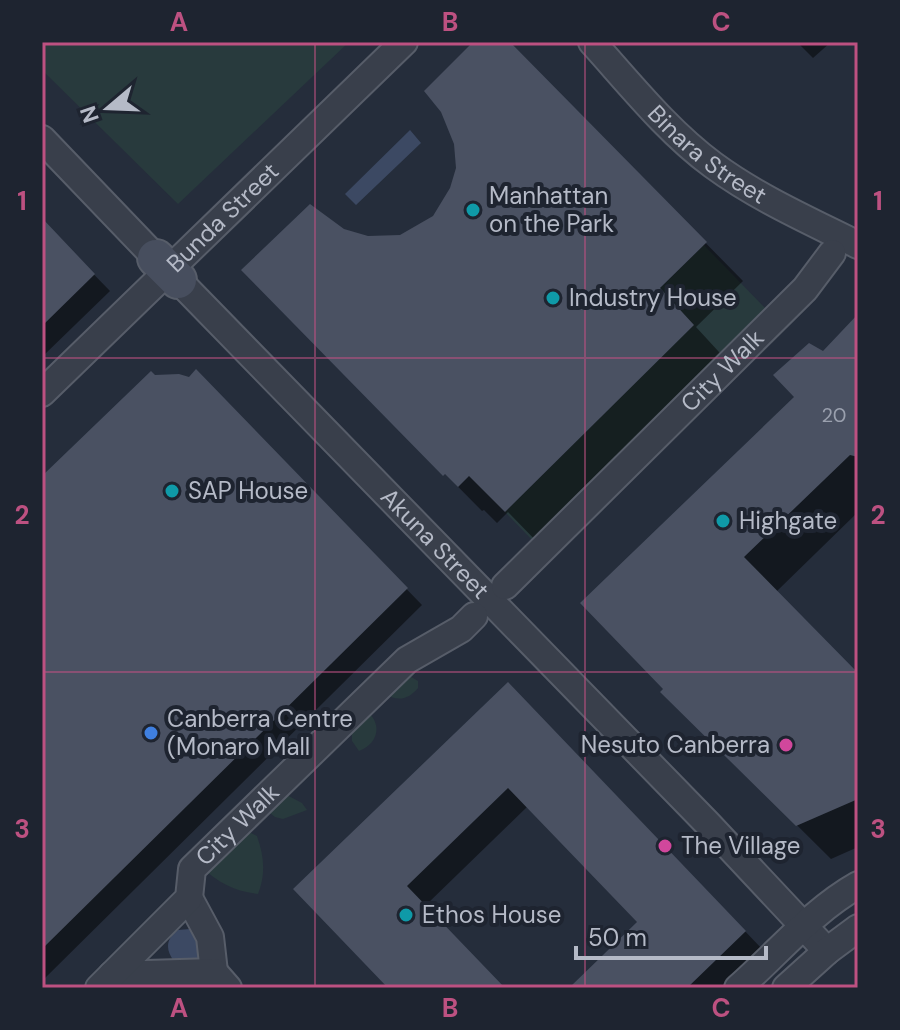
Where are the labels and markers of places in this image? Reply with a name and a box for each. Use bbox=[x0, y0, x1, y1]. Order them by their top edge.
place label: Manhattan on the Park bbox=[489, 180, 614, 239]
marker: Manhattan on the Park bbox=[464, 201, 482, 219]
place label: Industry House bbox=[569, 282, 737, 313]
marker: Industry House bbox=[544, 289, 562, 307]
place label: SAP House bbox=[188, 475, 308, 506]
marker: SAP House bbox=[163, 482, 181, 500]
place label: Highgate bbox=[739, 505, 837, 536]
marker: Highgate bbox=[714, 512, 732, 530]
place label: Canberra Centre (Monaro Mall bbox=[167, 703, 353, 762]
marker: Canberra Centre (Monaro Mall bbox=[142, 724, 160, 742]
place label: Nesuto Canberra bbox=[581, 729, 770, 760]
marker: Nesuto Canberra bbox=[777, 736, 795, 754]
place label: The Village bbox=[681, 830, 800, 861]
marker: The Village bbox=[656, 837, 674, 855]
place label: Ethos House bbox=[422, 899, 561, 930]
marker: Ethos House bbox=[397, 906, 415, 924]

